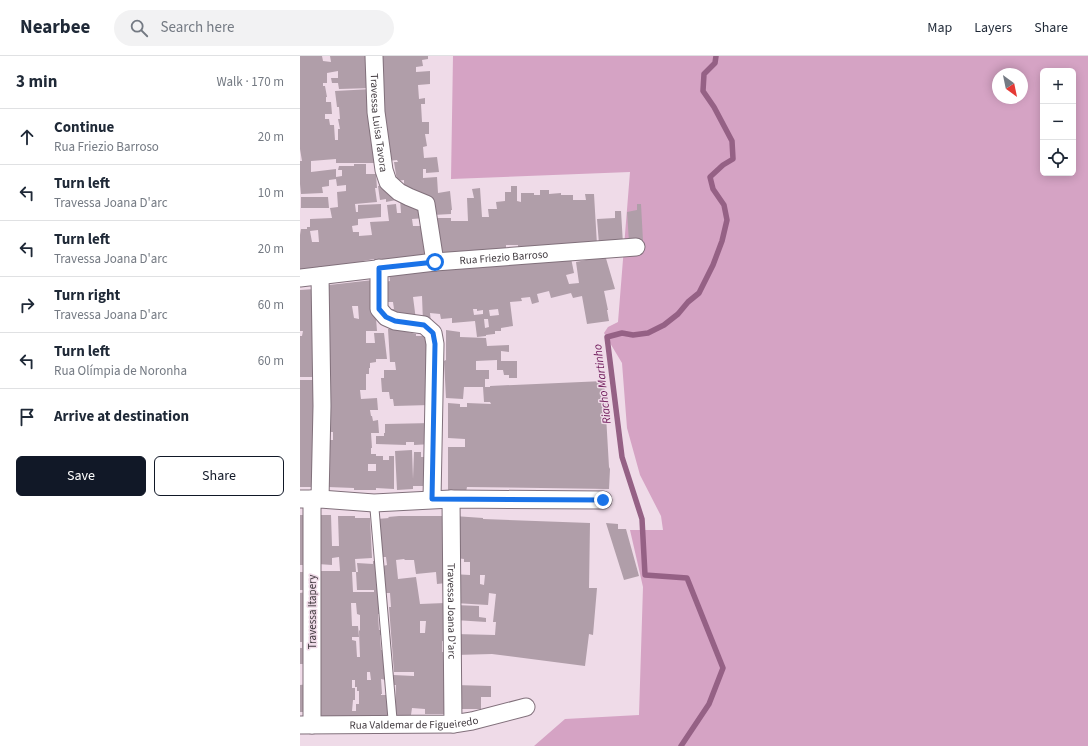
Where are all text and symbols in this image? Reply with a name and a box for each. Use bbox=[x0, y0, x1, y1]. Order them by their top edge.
search box bbox=[114, 10, 394, 46]
text: Nearbee bbox=[20, 14, 90, 41]
icon: search bbox=[128, 17, 150, 39]
text: Search here bbox=[160, 17, 234, 38]
text: Map bbox=[927, 18, 952, 38]
text: Layers bbox=[974, 18, 1012, 38]
text: Share bbox=[1034, 18, 1068, 38]
north arrow bbox=[992, 68, 1028, 104]
map controls bbox=[1040, 68, 1076, 176]
button: + bbox=[1040, 68, 1076, 104]
text: 3 min bbox=[16, 70, 57, 94]
text: Walk · 170 m bbox=[216, 73, 284, 91]
street label: Travessa Luisa Tavora bbox=[367, 73, 391, 173]
button: − bbox=[1040, 104, 1076, 140]
text: Continue bbox=[54, 117, 114, 138]
icon: ahead bbox=[16, 126, 38, 148]
text: 20 m bbox=[258, 128, 284, 146]
text: Rua Friezio Barroso bbox=[54, 138, 159, 156]
button: locate bbox=[1040, 140, 1076, 176]
text: Turn left bbox=[54, 173, 110, 194]
icon: left bbox=[16, 182, 38, 204]
text: 10 m bbox=[258, 184, 284, 202]
text: Travessa Joana D'arc bbox=[54, 194, 168, 212]
text: Turn left bbox=[54, 229, 110, 250]
icon: left bbox=[16, 238, 38, 260]
text: 20 m bbox=[258, 240, 284, 258]
street label: Rua Friezio Barroso bbox=[459, 247, 549, 268]
text: Travessa Joana D'arc bbox=[54, 250, 168, 268]
route start bbox=[426, 253, 444, 271]
text: Turn right bbox=[54, 285, 120, 306]
icon: right bbox=[16, 294, 38, 316]
text: 60 m bbox=[258, 296, 284, 314]
text: Travessa Joana D'arc bbox=[54, 306, 168, 324]
text: Turn left bbox=[54, 341, 110, 362]
water label: Riacho Martinho bbox=[589, 343, 616, 425]
icon: left bbox=[16, 350, 38, 372]
text: 60 m bbox=[258, 352, 284, 370]
text: Rua Olímpia de Noronha bbox=[54, 362, 187, 380]
icon: arrive bbox=[16, 406, 38, 428]
text: Arrive at destination bbox=[54, 406, 189, 427]
button: Save bbox=[16, 456, 146, 496]
button: Share bbox=[154, 456, 284, 496]
route end bbox=[594, 491, 612, 509]
street label: Travessa Joana D'arc bbox=[444, 563, 459, 659]
street label: Travessa Itapery bbox=[305, 575, 320, 649]
street label: Rua Valdemar de Figueiredo bbox=[349, 713, 480, 733]

